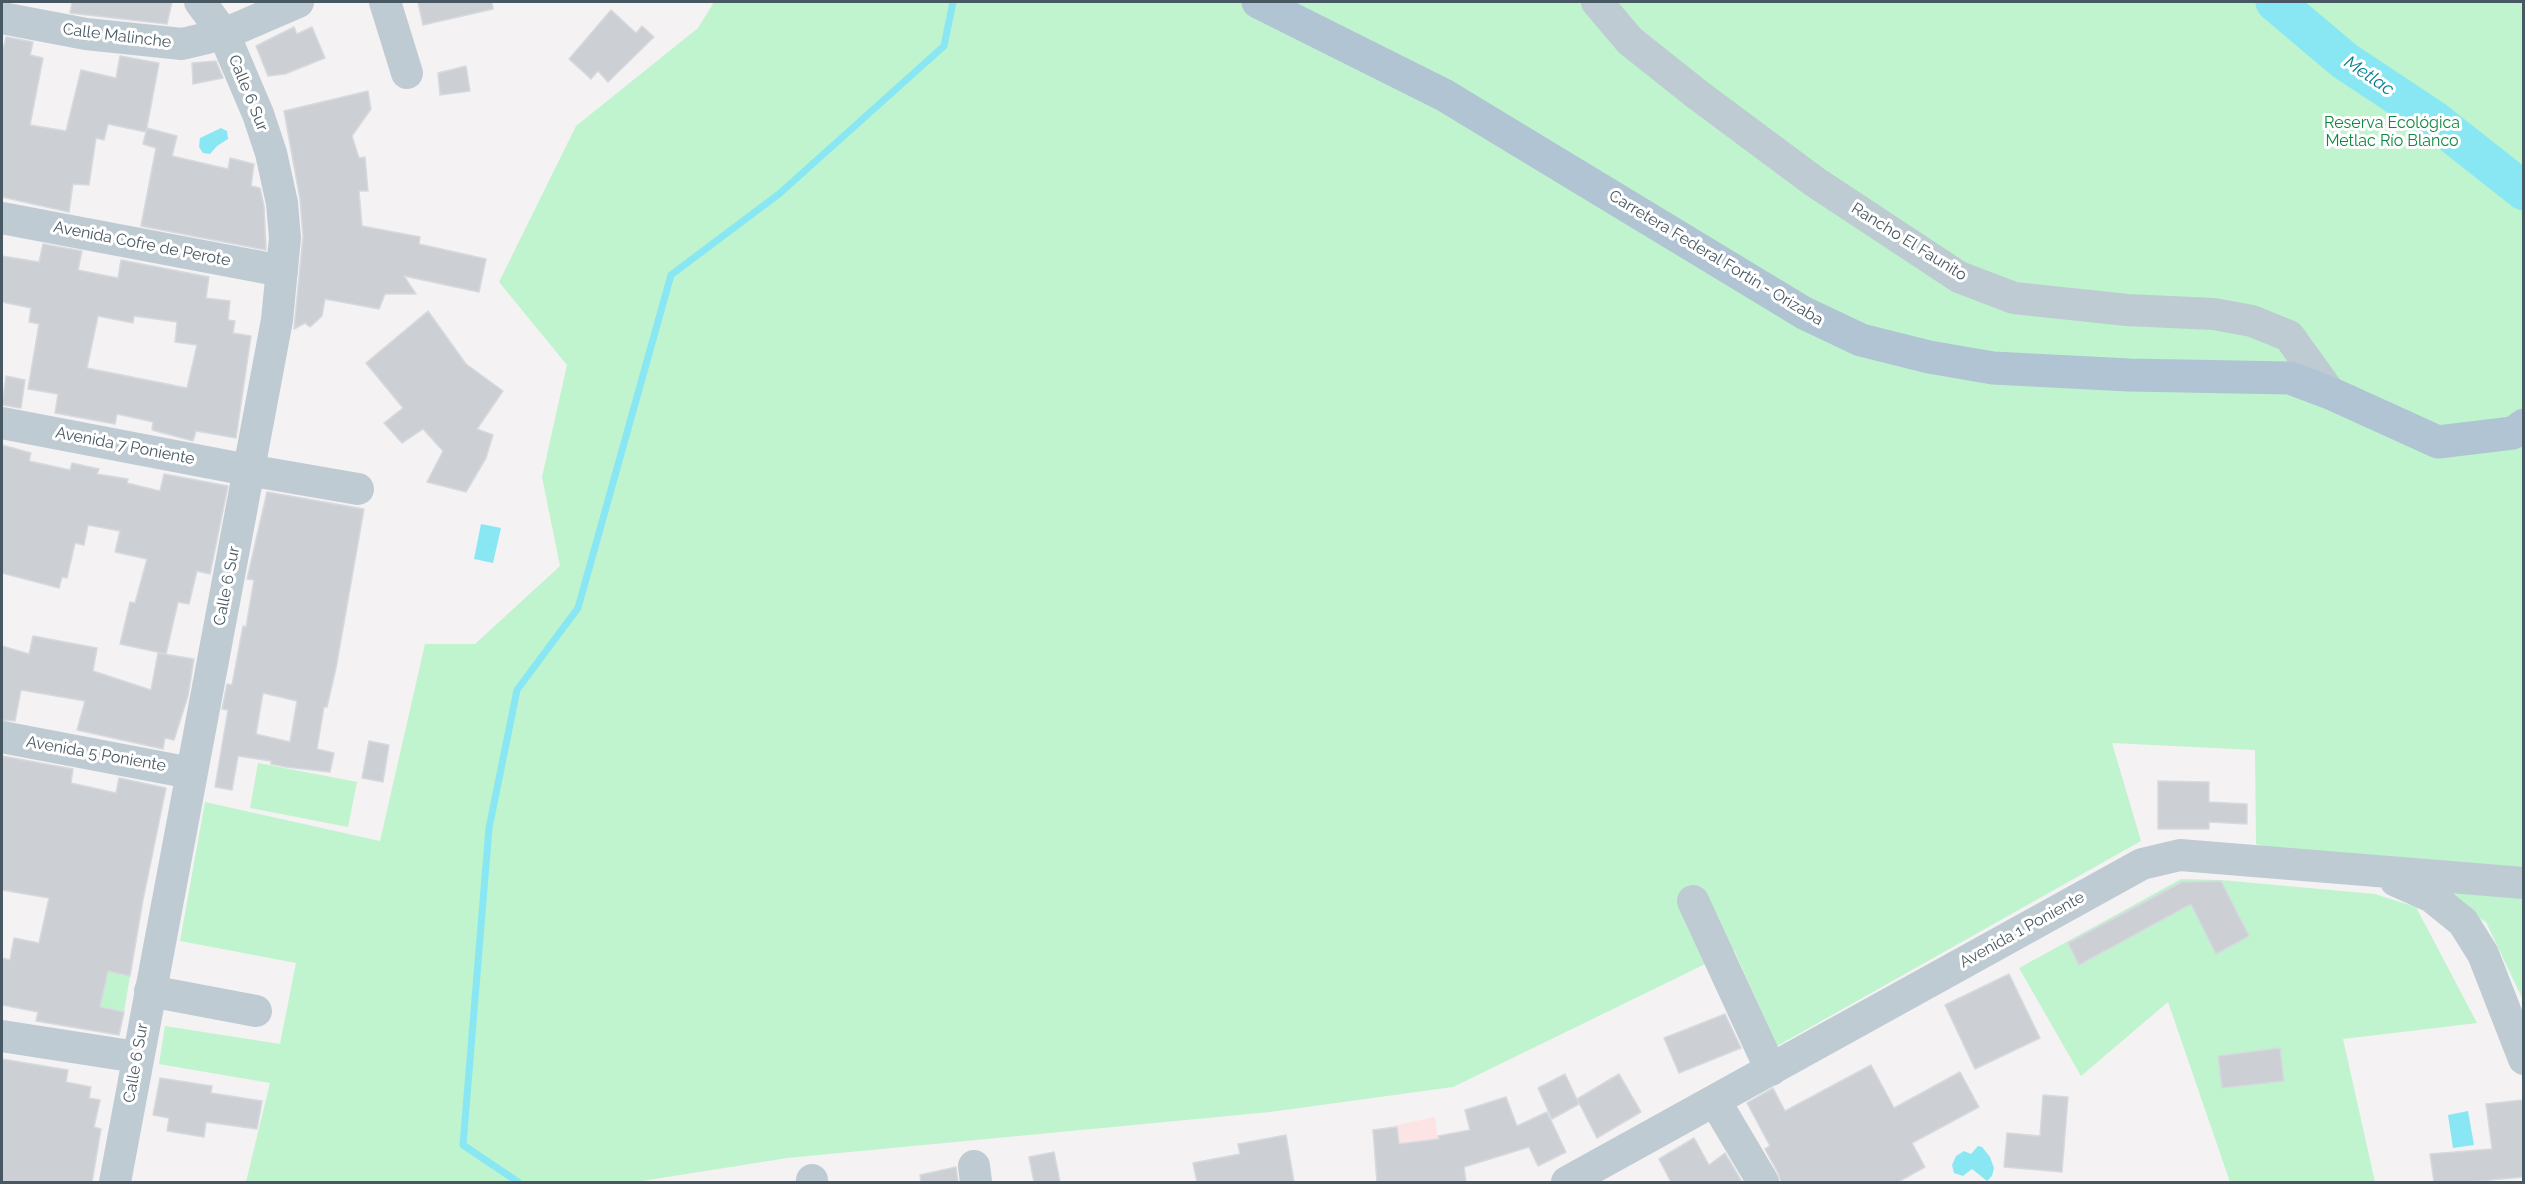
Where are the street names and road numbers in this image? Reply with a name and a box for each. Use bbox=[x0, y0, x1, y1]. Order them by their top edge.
street label: Calle Malinche bbox=[62, 20, 172, 52]
street label: Calle 6 Sur bbox=[224, 52, 272, 134]
street label: Carretera Federal Fortín - Orizaba bbox=[1605, 186, 1827, 330]
street label: Rancho El Faunito bbox=[1848, 199, 1970, 285]
street label: Avenida Cofre de Perote bbox=[52, 217, 232, 271]
street label: Avenida 7 Poniente bbox=[54, 423, 196, 469]
street label: Calle 6 Sur bbox=[210, 545, 244, 627]
street label: Avenida 5 Poniente bbox=[25, 732, 167, 776]
street label: Avenida 1 Poniente bbox=[1956, 888, 2088, 972]
street label: Calle 6 Sur bbox=[120, 1022, 152, 1104]

